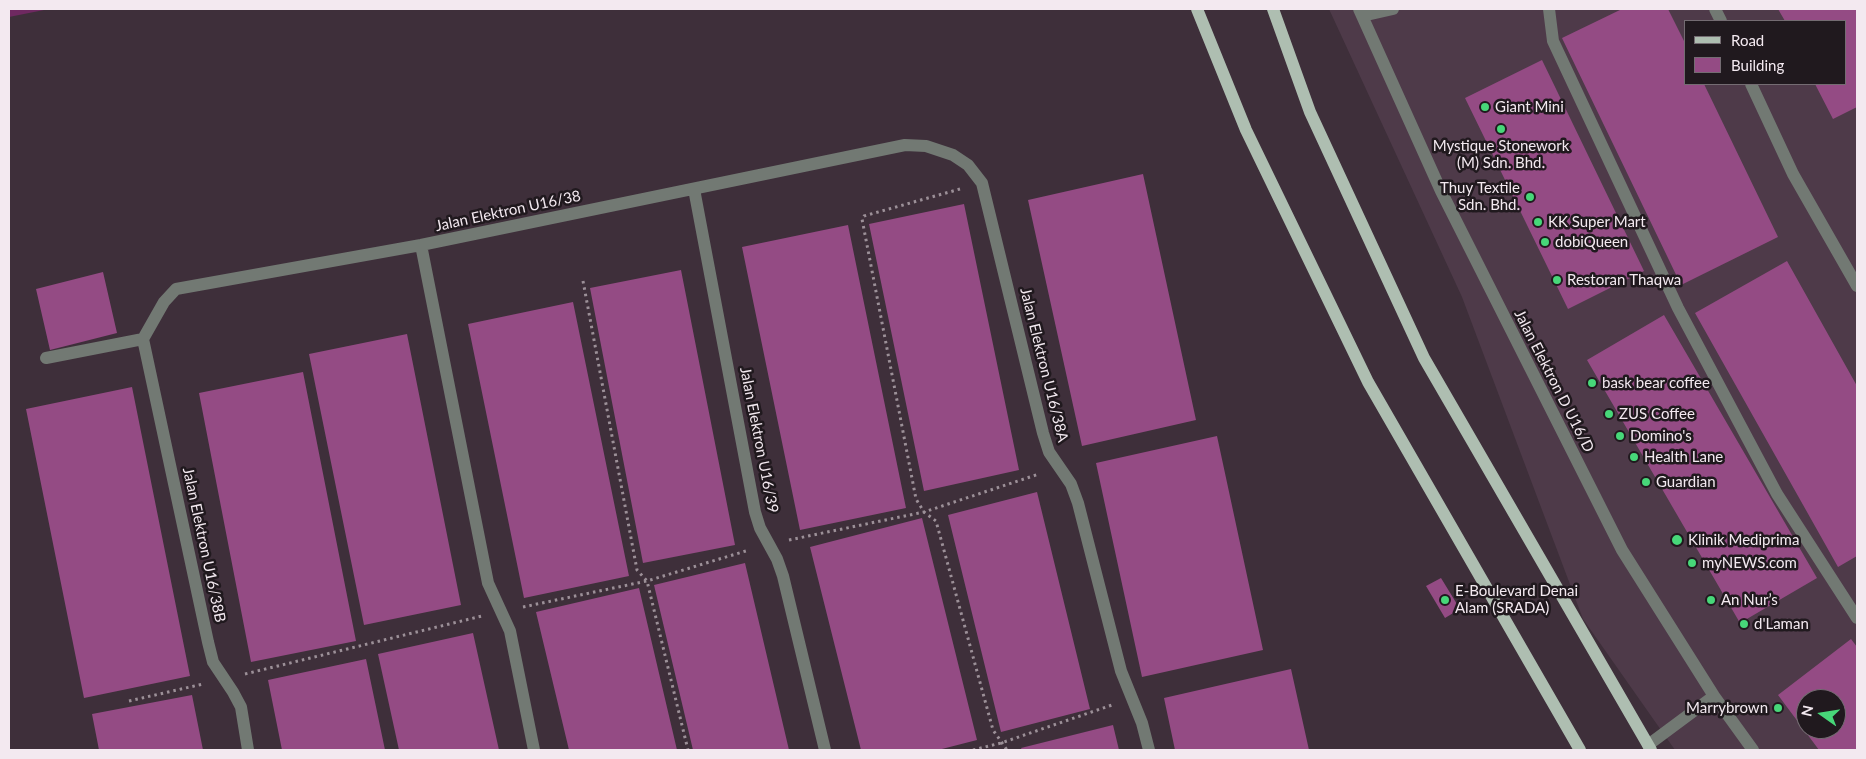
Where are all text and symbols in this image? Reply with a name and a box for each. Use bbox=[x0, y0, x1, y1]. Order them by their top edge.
legend bbox=[1684, 20, 1846, 85]
text: Road bbox=[1731, 31, 1764, 49]
text: Building bbox=[1731, 56, 1784, 74]
place label: Giant Mini bbox=[1495, 98, 1564, 116]
marker: Giant Mini bbox=[1479, 101, 1491, 113]
marker: Mystique Stonework (M) Sdn. Bhd. bbox=[1495, 123, 1507, 135]
place label: Mystique Stonework (M) Sdn. Bhd. bbox=[1433, 137, 1569, 172]
place label: Thuy Textile Sdn. Bhd. bbox=[1440, 179, 1520, 214]
street label: Jalan Elektron U16/38 bbox=[434, 187, 582, 235]
marker: Thuy Textile Sdn. Bhd. bbox=[1524, 191, 1536, 203]
place label: KK Super Mart bbox=[1548, 213, 1646, 231]
marker: KK Super Mart bbox=[1532, 216, 1544, 228]
place label: dobiQueen bbox=[1555, 233, 1628, 251]
marker: dobiQueen bbox=[1539, 236, 1551, 248]
place label: Restoran Thaqwa bbox=[1567, 271, 1681, 289]
marker: Restoran Thaqwa bbox=[1551, 274, 1563, 286]
street label: Jalan Elektron U16/38A bbox=[1016, 286, 1072, 444]
street label: Jalan Elektron D U16/D bbox=[1510, 307, 1598, 455]
street label: Jalan Elektron U16/39 bbox=[736, 366, 782, 514]
place label: bask bear coffee bbox=[1602, 374, 1710, 392]
marker: bask bear coffee bbox=[1586, 377, 1598, 389]
place label: ZUS Coffee bbox=[1619, 405, 1695, 423]
marker: ZUS Coffee bbox=[1603, 408, 1615, 420]
place label: Domino's bbox=[1630, 427, 1692, 445]
marker: Domino's bbox=[1614, 430, 1626, 442]
place label: Health Lane bbox=[1644, 448, 1723, 466]
marker: Health Lane bbox=[1628, 451, 1640, 463]
street label: Jalan Elektron U16/38B bbox=[179, 466, 229, 624]
place label: Guardian bbox=[1656, 473, 1716, 491]
marker: Guardian bbox=[1640, 476, 1652, 488]
place label: Klinik Mediprima bbox=[1688, 531, 1799, 549]
marker: Klinik Mediprima bbox=[1670, 533, 1684, 547]
place label: myNEWS.com bbox=[1702, 554, 1797, 572]
marker: myNEWS.com bbox=[1686, 557, 1698, 569]
place label: E-Boulevard Denai Alam (SRADA) bbox=[1455, 582, 1578, 617]
place label: An Nur’s bbox=[1721, 591, 1778, 609]
marker: E-Boulevard Denai Alam (SRADA) bbox=[1439, 594, 1451, 606]
marker: An Nur’s bbox=[1705, 594, 1717, 606]
place label: d'Laman bbox=[1754, 615, 1809, 633]
marker: d'Laman bbox=[1738, 618, 1750, 630]
north arrow bbox=[1796, 689, 1846, 739]
place label: Marrybrown bbox=[1686, 699, 1768, 717]
marker: Marrybrown bbox=[1772, 702, 1784, 714]
text: N bbox=[1797, 704, 1816, 718]

